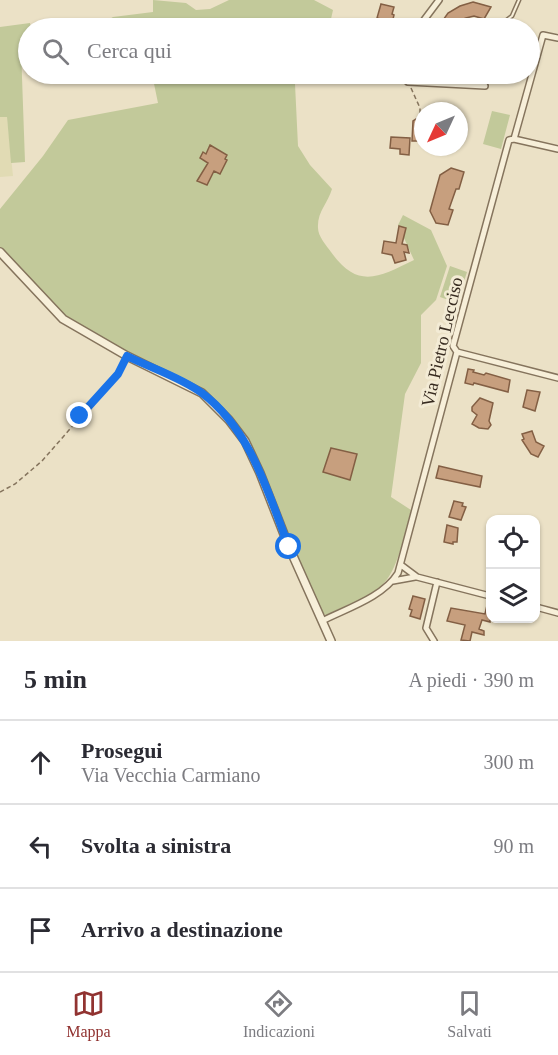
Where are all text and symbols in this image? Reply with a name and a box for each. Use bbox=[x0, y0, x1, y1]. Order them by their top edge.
search box bbox=[18, 18, 540, 84]
icon: search bbox=[39, 35, 72, 68]
text: Cerca qui bbox=[87, 38, 172, 63]
north arrow bbox=[414, 102, 468, 156]
street label: Via Pietro Lecciso bbox=[417, 275, 467, 409]
route end bbox=[66, 402, 92, 428]
map controls bbox=[486, 515, 540, 623]
button: locate bbox=[486, 515, 540, 569]
route start bbox=[275, 533, 301, 559]
button: layers bbox=[486, 569, 540, 623]
text: 5 min bbox=[24, 665, 87, 694]
text: A piedi · 390 m bbox=[408, 669, 534, 691]
text: Prosegui bbox=[81, 738, 162, 763]
icon: ahead bbox=[24, 746, 57, 779]
text: 300 m bbox=[483, 751, 534, 773]
text: Via Vecchia Carmiano bbox=[81, 764, 260, 786]
icon: left bbox=[24, 830, 57, 863]
text: Svolta a sinistra bbox=[81, 833, 231, 858]
text: 90 m bbox=[493, 835, 534, 857]
icon: arrive bbox=[24, 914, 57, 947]
text: Arrivo a destinazione bbox=[81, 917, 283, 942]
tab: Mappa bbox=[66, 987, 111, 1041]
tab: Indicazioni bbox=[243, 987, 315, 1041]
tab: Salvati bbox=[447, 987, 492, 1041]

